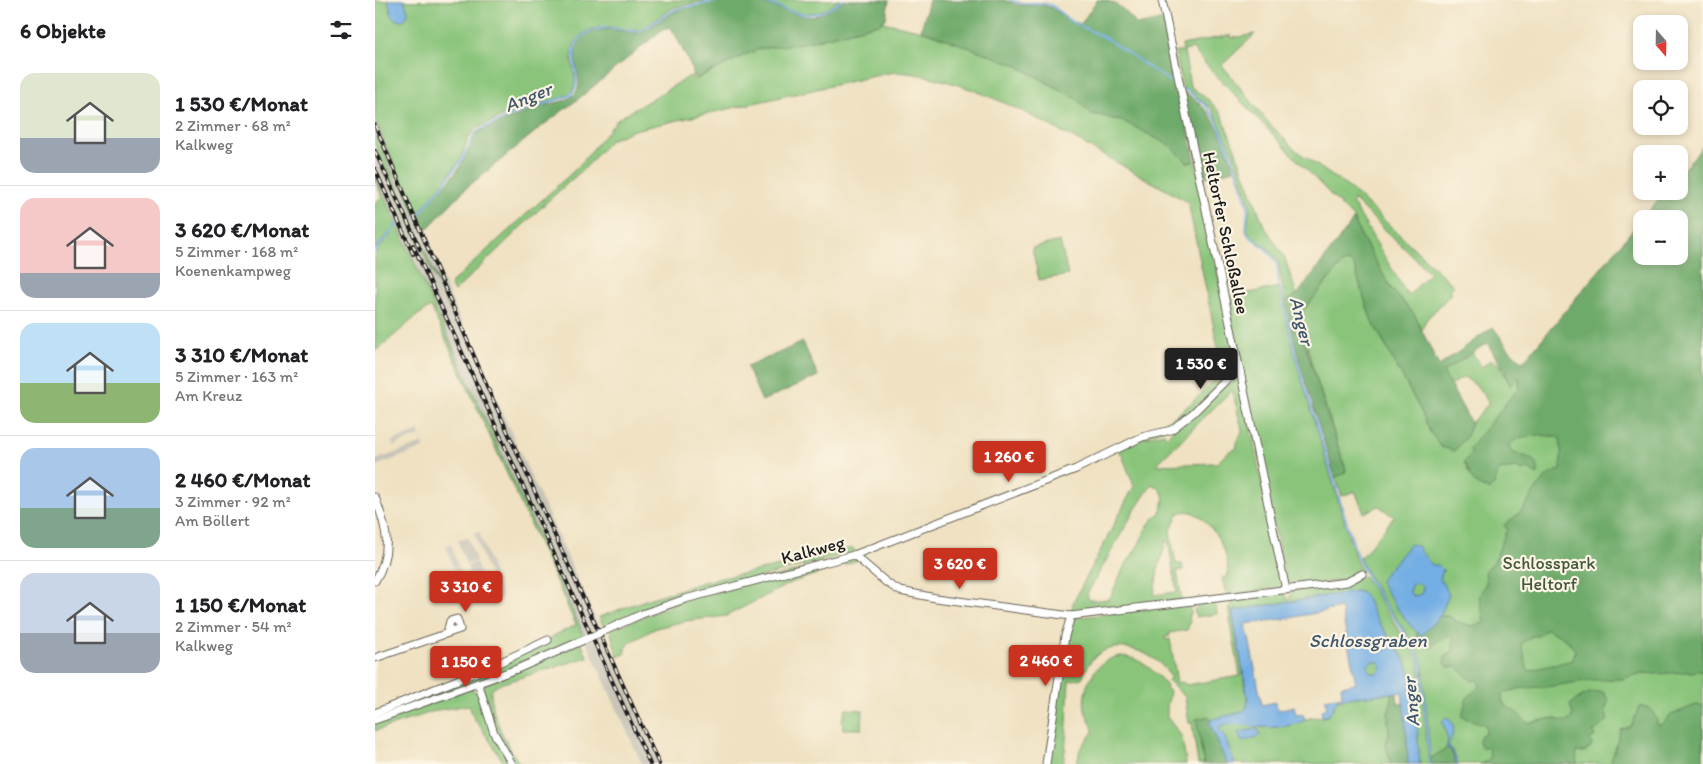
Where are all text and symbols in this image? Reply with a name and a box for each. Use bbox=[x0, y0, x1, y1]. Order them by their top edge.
north arrow bbox=[1633, 15, 1687, 70]
map controls bbox=[1633, 15, 1688, 265]
icon: filters bbox=[327, 16, 355, 44]
text: 6 Objekte bbox=[20, 18, 106, 43]
water label: Anger bbox=[501, 76, 557, 117]
button: locate bbox=[1633, 80, 1688, 135]
text: 1 530 €/Monat bbox=[175, 91, 308, 116]
icon: home bbox=[60, 93, 120, 153]
text: 2 Zimmer · 68 m² bbox=[175, 116, 291, 135]
text: Kalkweg bbox=[175, 135, 233, 154]
button: + bbox=[1633, 145, 1688, 200]
street label: Heltorfer Schloßallee bbox=[1198, 150, 1254, 316]
button: − bbox=[1633, 210, 1688, 265]
text: 3 620 €/Monat bbox=[175, 217, 309, 242]
icon: home bbox=[60, 218, 120, 278]
text: 5 Zimmer · 168 m² bbox=[175, 242, 298, 261]
text: Koenenkampweg bbox=[175, 261, 291, 280]
water label: Anger bbox=[1285, 294, 1320, 350]
text: 3 310 €/Monat bbox=[175, 342, 308, 367]
icon: home bbox=[60, 343, 120, 403]
pin: 1 530 € bbox=[1155, 348, 1247, 390]
text: 1 530 € bbox=[1176, 354, 1226, 373]
text: 5 Zimmer · 163 m² bbox=[175, 367, 298, 386]
text: Am Kreuz bbox=[175, 386, 242, 405]
pin: 1 260 € bbox=[963, 440, 1055, 483]
text: 1 260 € bbox=[984, 447, 1034, 466]
text: 2 460 €/Monat bbox=[175, 467, 310, 492]
icon: home bbox=[60, 468, 120, 528]
text: 3 Zimmer · 92 m² bbox=[175, 492, 291, 511]
text: Am Böllert bbox=[175, 511, 250, 530]
street label: Kalkweg bbox=[779, 531, 848, 569]
pin: 3 620 € bbox=[914, 548, 1006, 590]
park label: Schlosspark Heltorf bbox=[1503, 552, 1595, 595]
text: 3 620 € bbox=[934, 554, 986, 573]
pin: 3 310 € bbox=[420, 570, 512, 613]
text: 3 310 € bbox=[440, 577, 492, 596]
text: 1 150 €/Monat bbox=[175, 592, 306, 617]
icon: home bbox=[60, 593, 120, 653]
text: 2 Zimmer · 54 m² bbox=[175, 617, 292, 636]
water label: Schlossgraben bbox=[1309, 629, 1427, 652]
text: Kalkweg bbox=[175, 636, 233, 655]
pin: 2 460 € bbox=[1000, 644, 1092, 687]
pin: 1 150 € bbox=[420, 646, 512, 688]
text: 2 460 € bbox=[1020, 651, 1072, 670]
text: 1 150 € bbox=[441, 652, 491, 671]
water label: Anger bbox=[1397, 674, 1425, 727]

